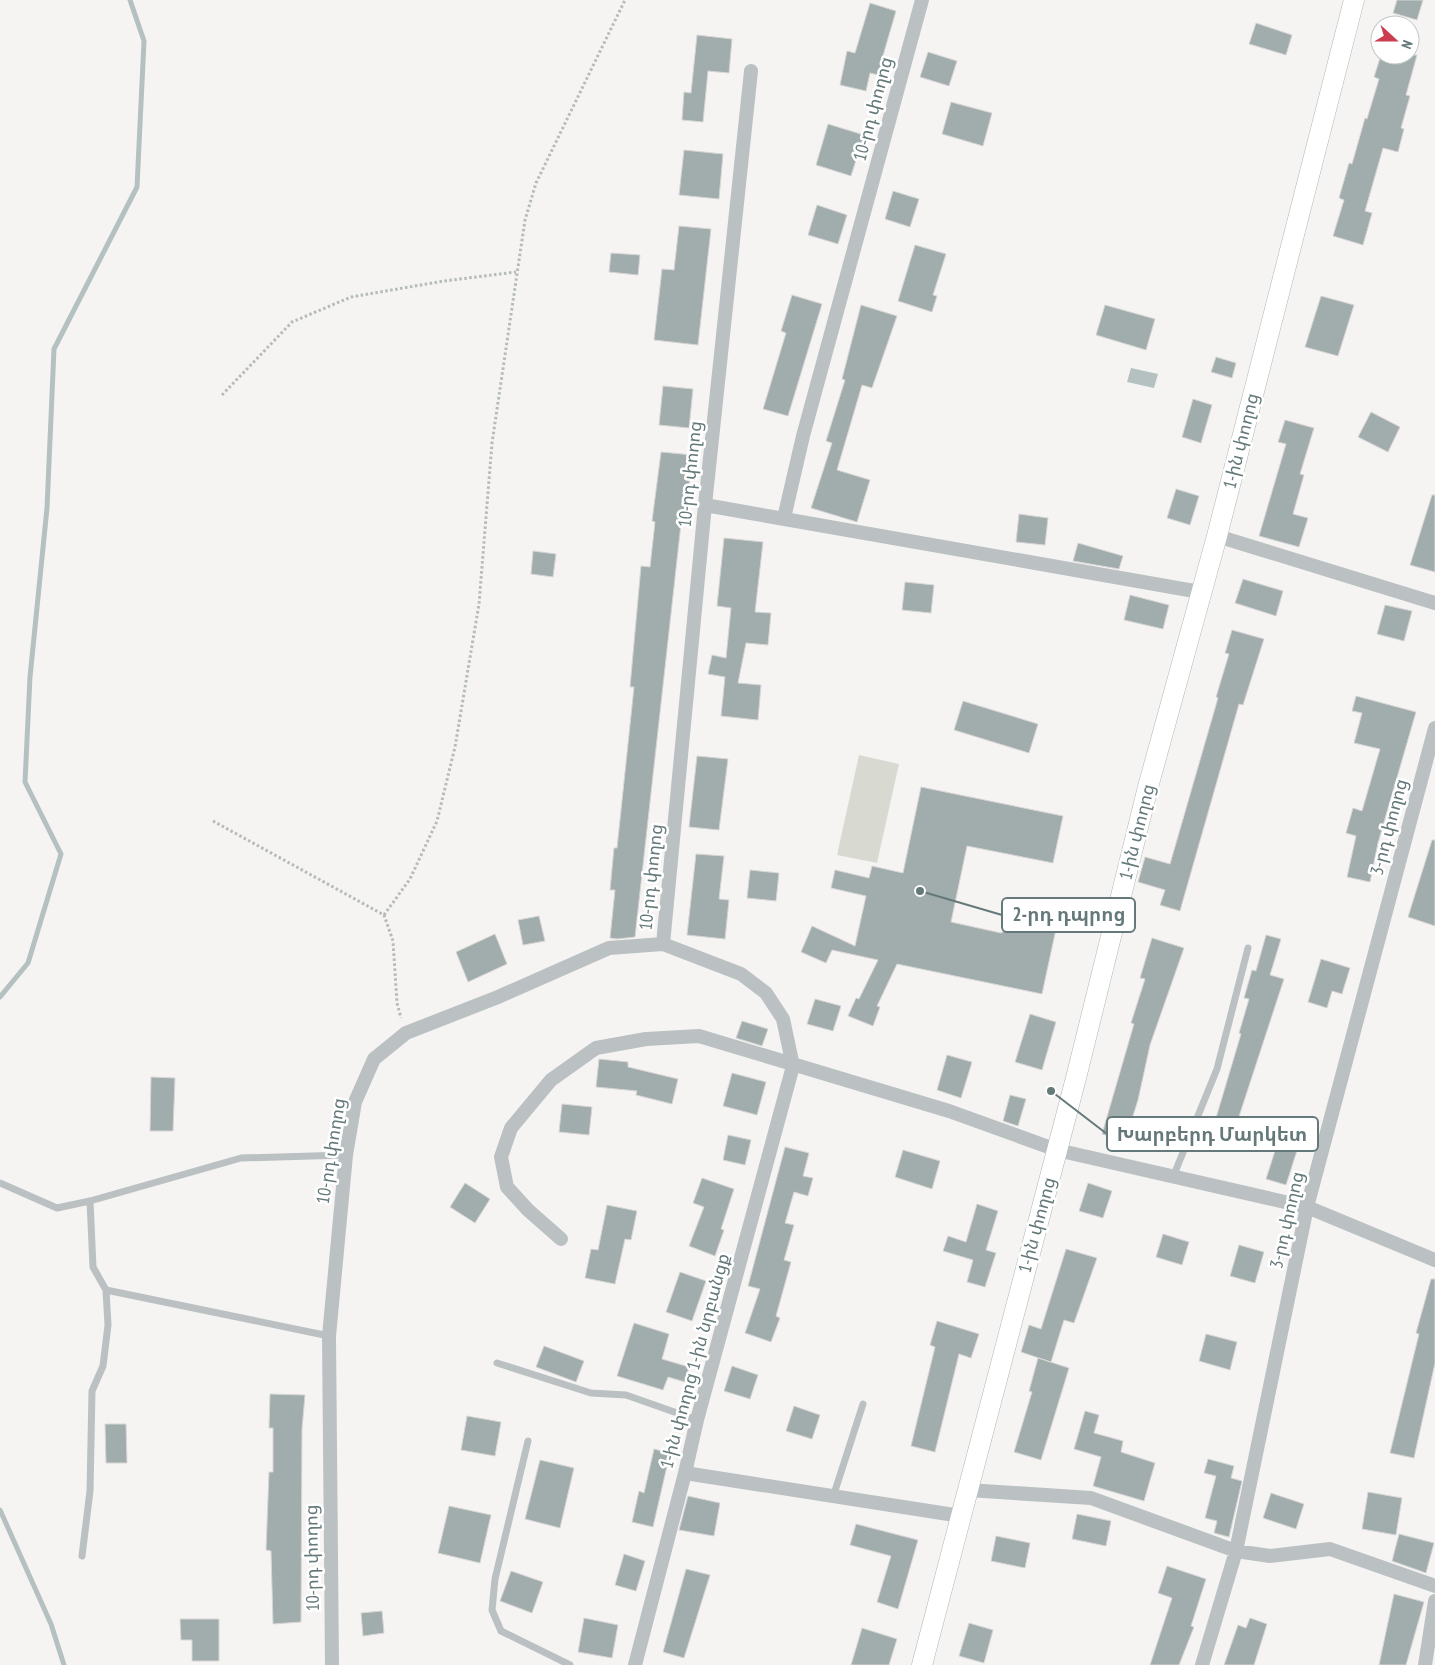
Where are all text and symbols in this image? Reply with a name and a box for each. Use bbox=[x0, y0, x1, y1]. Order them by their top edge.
north arrow bbox=[1370, 15, 1420, 65]
text: N bbox=[1397, 38, 1417, 51]
street label: 10-րդ փողոց bbox=[848, 54, 897, 163]
street label: 1-ին փողոց bbox=[1217, 391, 1264, 491]
street label: 10-րդ փողոց bbox=[672, 420, 707, 528]
street label: 3-րդ փողոց bbox=[1365, 776, 1412, 878]
street label: 1-ին փողոց bbox=[1113, 782, 1160, 882]
street label: 10-րդ փողոց bbox=[633, 823, 668, 931]
callout: 2-րդ դպրոց bbox=[1002, 898, 1135, 932]
text: 2-րդ դպրոց bbox=[1012, 902, 1126, 926]
street label: 10-րդ փողոց bbox=[311, 1096, 350, 1206]
callout: Խարբերդ Մարկետ bbox=[1107, 1117, 1318, 1151]
text: Խարբերդ Մարկետ bbox=[1117, 1122, 1307, 1146]
street label: 3-րդ փողոց bbox=[1264, 1169, 1309, 1271]
street label: 1-ին փողոց bbox=[1013, 1175, 1060, 1275]
street label: 1-ին փողոց 1-ին նրբանցք bbox=[655, 1251, 734, 1471]
street label: 10-րդ փողոց bbox=[299, 1504, 324, 1612]

